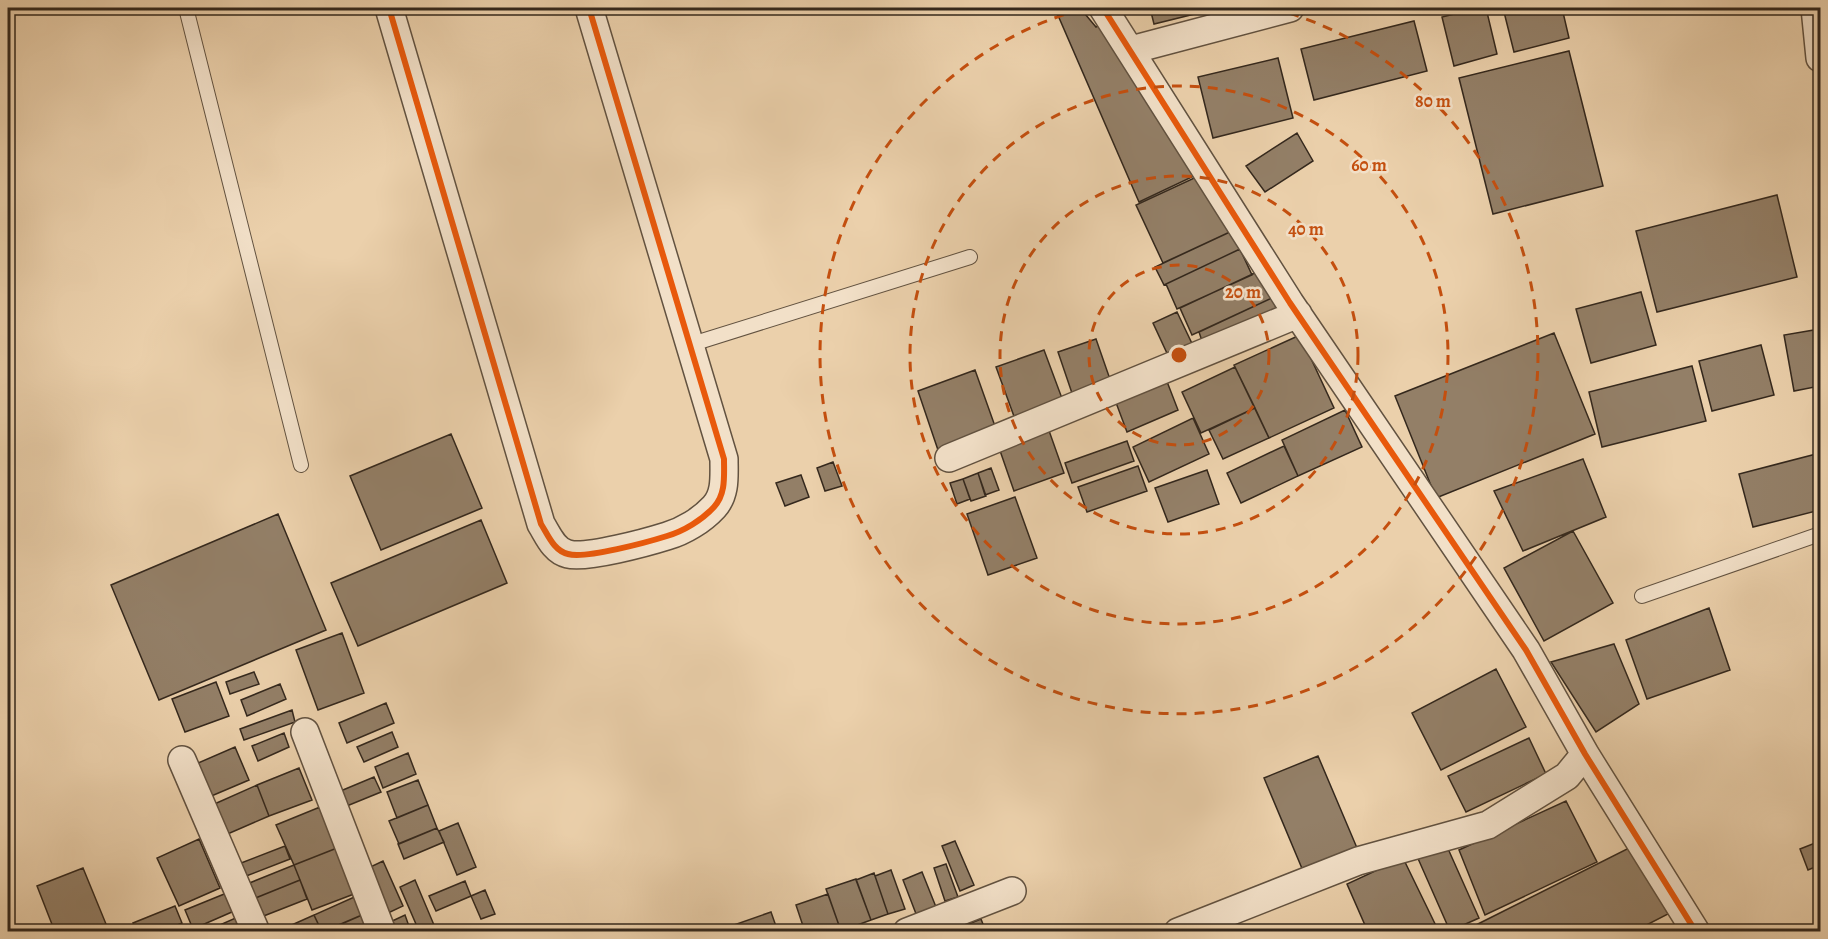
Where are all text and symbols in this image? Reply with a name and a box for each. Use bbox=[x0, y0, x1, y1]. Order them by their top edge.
text: 80 m bbox=[1415, 89, 1451, 113]
text: 60 m bbox=[1351, 153, 1387, 177]
text: 40 m bbox=[1288, 217, 1324, 241]
text: 20 m bbox=[1225, 280, 1261, 304]
centre of rings bbox=[1169, 345, 1189, 365]

